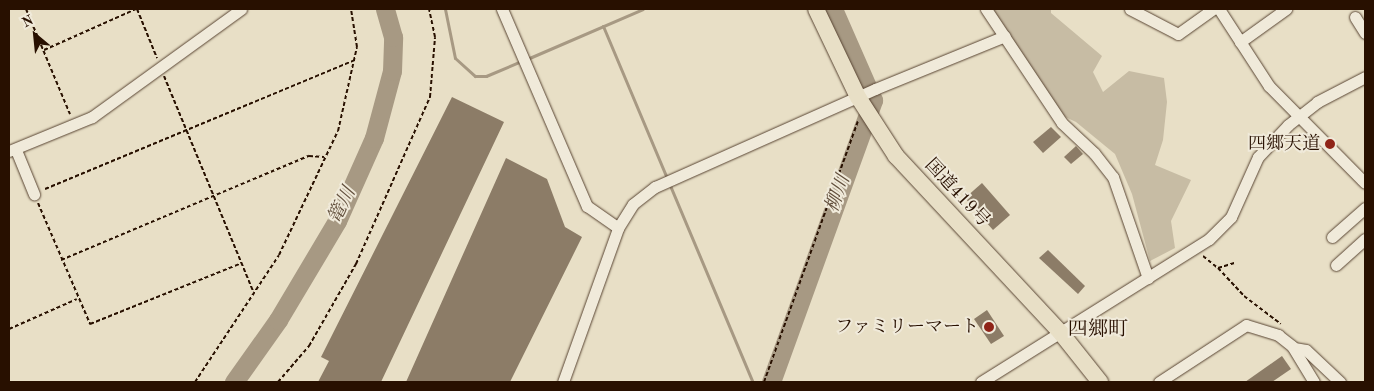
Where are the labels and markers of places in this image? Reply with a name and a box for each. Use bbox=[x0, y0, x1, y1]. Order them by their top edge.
place label: 四郷天道 bbox=[1248, 133, 1320, 155]
marker: 四郷天道 bbox=[1324, 138, 1336, 150]
place label: ファミリーマート bbox=[835, 316, 979, 338]
marker: ファミリーマート bbox=[983, 321, 995, 333]

